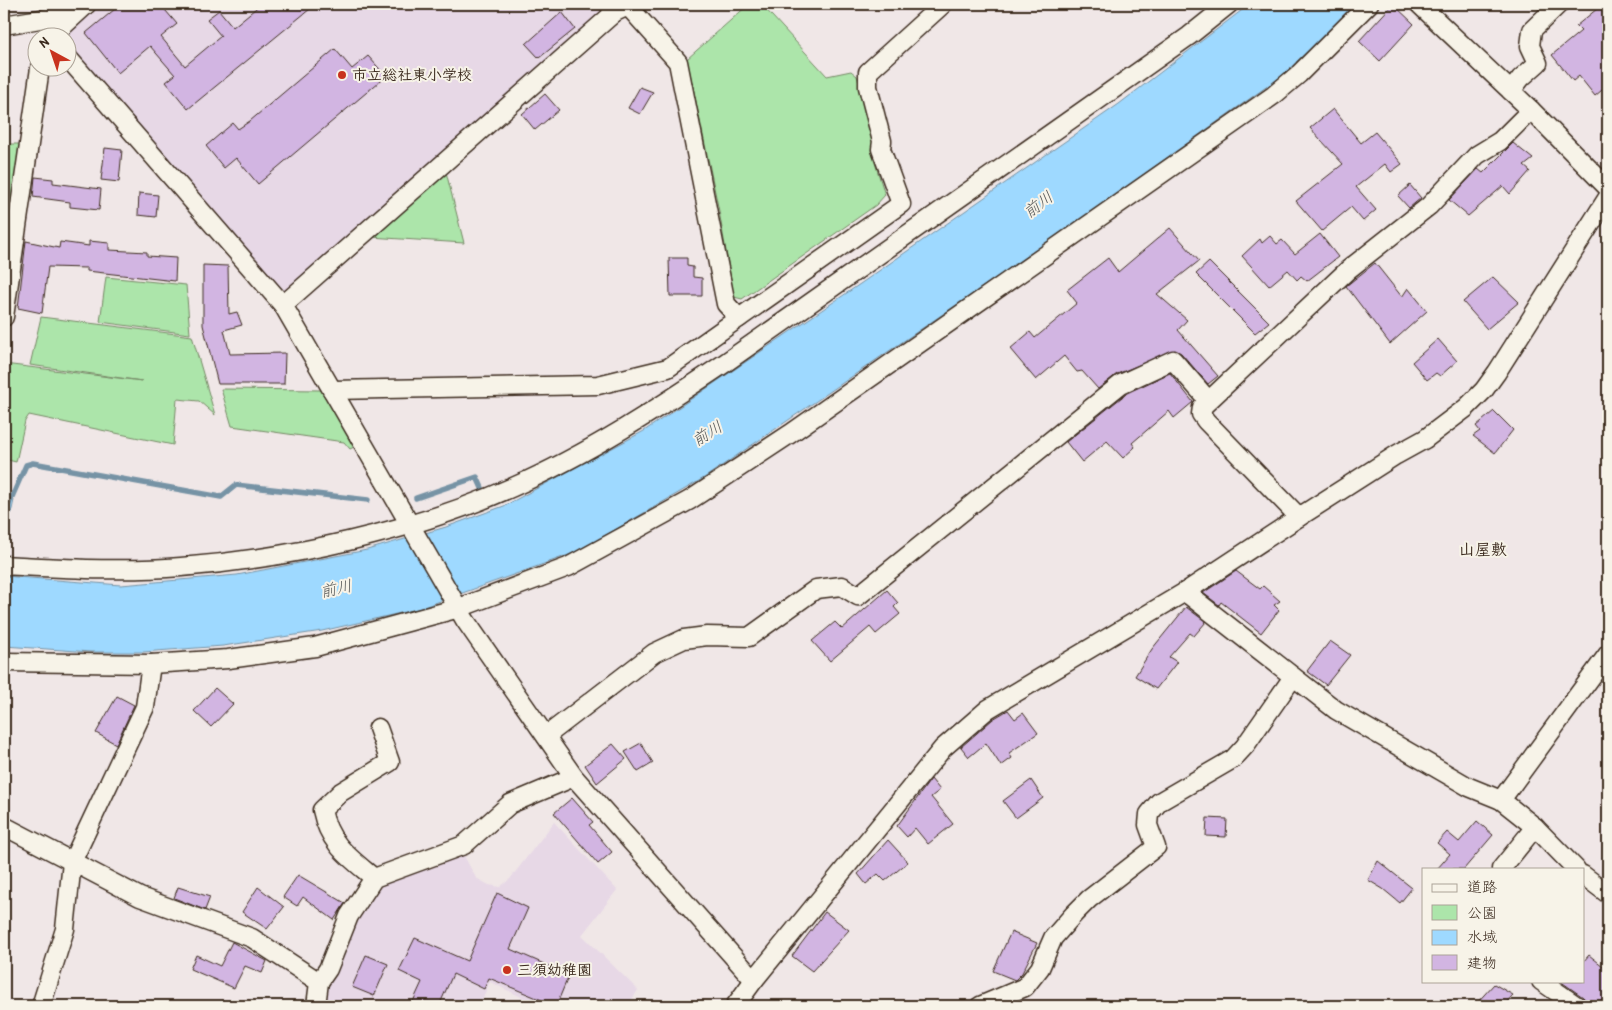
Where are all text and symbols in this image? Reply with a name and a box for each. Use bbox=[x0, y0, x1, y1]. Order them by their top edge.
north arrow bbox=[28, 28, 78, 78]
text: N bbox=[34, 32, 53, 51]
place label: 市立総社東小学校 bbox=[352, 64, 472, 85]
marker: 市立総社東小学校 bbox=[336, 69, 348, 81]
water label: 前川 bbox=[1019, 186, 1057, 222]
water label: 前川 bbox=[688, 415, 726, 451]
district label: 山屋敷 bbox=[1459, 538, 1507, 560]
water label: 前川 bbox=[318, 574, 354, 602]
legend bbox=[1422, 868, 1584, 982]
text: 道路 bbox=[1467, 876, 1497, 897]
text: 公園 bbox=[1467, 902, 1497, 923]
text: 水域 bbox=[1467, 926, 1497, 947]
text: 建物 bbox=[1467, 952, 1497, 973]
place label: 三須幼稚園 bbox=[517, 959, 592, 980]
marker: 三須幼稚園 bbox=[501, 964, 513, 976]

